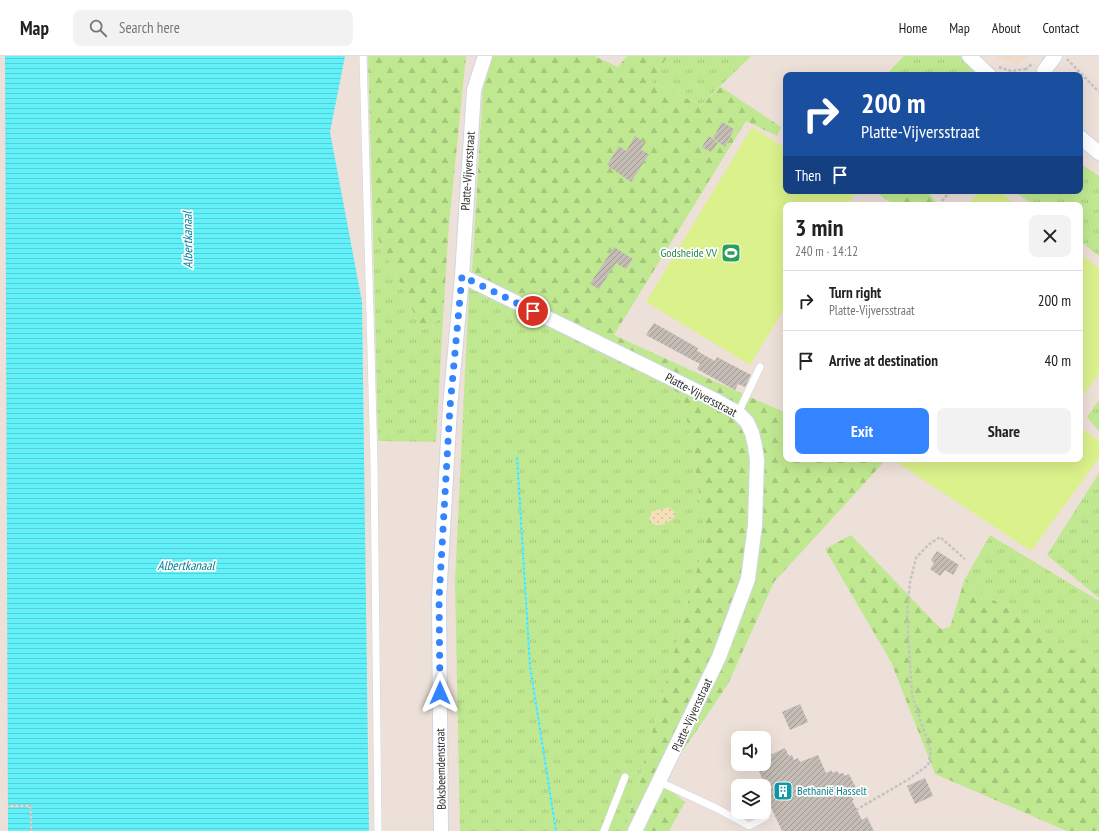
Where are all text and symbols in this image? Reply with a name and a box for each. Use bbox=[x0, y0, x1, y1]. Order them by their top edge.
search box bbox=[73, 10, 353, 46]
text: Map bbox=[20, 16, 49, 40]
icon: search bbox=[87, 17, 109, 39]
text: Search here bbox=[119, 18, 180, 37]
text: Home bbox=[899, 19, 927, 37]
text: Map bbox=[949, 19, 970, 37]
text: About bbox=[992, 19, 1021, 37]
text: Contact bbox=[1043, 19, 1079, 37]
text: 200 m bbox=[861, 84, 925, 121]
icon: right bbox=[795, 88, 847, 140]
text: Platte-Vijversstraat bbox=[861, 120, 980, 143]
street label: Platte-Vijversstraat bbox=[457, 130, 478, 211]
icon: arrive bbox=[829, 164, 851, 186]
text: Then bbox=[795, 166, 821, 185]
water label: Albertkanaal bbox=[178, 209, 196, 269]
text: 3 min bbox=[795, 212, 843, 243]
button: close bbox=[1029, 215, 1071, 257]
sports icon: Godsheide VV bbox=[720, 242, 742, 264]
text: 240 m · 14:12 bbox=[795, 243, 858, 260]
place label: Godsheide VV bbox=[660, 245, 717, 260]
text: Turn right bbox=[829, 283, 881, 302]
icon: right bbox=[795, 290, 817, 312]
text: 200 m bbox=[1038, 291, 1071, 310]
pin bbox=[516, 294, 550, 328]
icon: arrive bbox=[522, 300, 544, 322]
text: Platte-Vijversstraat bbox=[829, 302, 915, 319]
icon: arrive bbox=[795, 350, 817, 372]
text: Arrive at destination bbox=[829, 351, 938, 370]
text: 40 m bbox=[1045, 351, 1071, 370]
street label: Platte-Vijversstraat bbox=[663, 369, 740, 420]
button: Exit bbox=[795, 408, 929, 454]
button: Share bbox=[937, 408, 1071, 454]
water label: Albertkanaal bbox=[157, 557, 216, 574]
position arrow bbox=[419, 672, 461, 714]
street label: Platte-Vijversstraat bbox=[668, 675, 715, 754]
street label: Boksbeemdenstraat bbox=[432, 728, 449, 810]
map controls bbox=[731, 731, 771, 819]
button: sound bbox=[731, 731, 771, 771]
button: layers bbox=[731, 779, 771, 819]
building icon: Bethanië Hasselt bbox=[772, 780, 794, 802]
place label: Bethanië Hasselt bbox=[797, 783, 867, 798]

